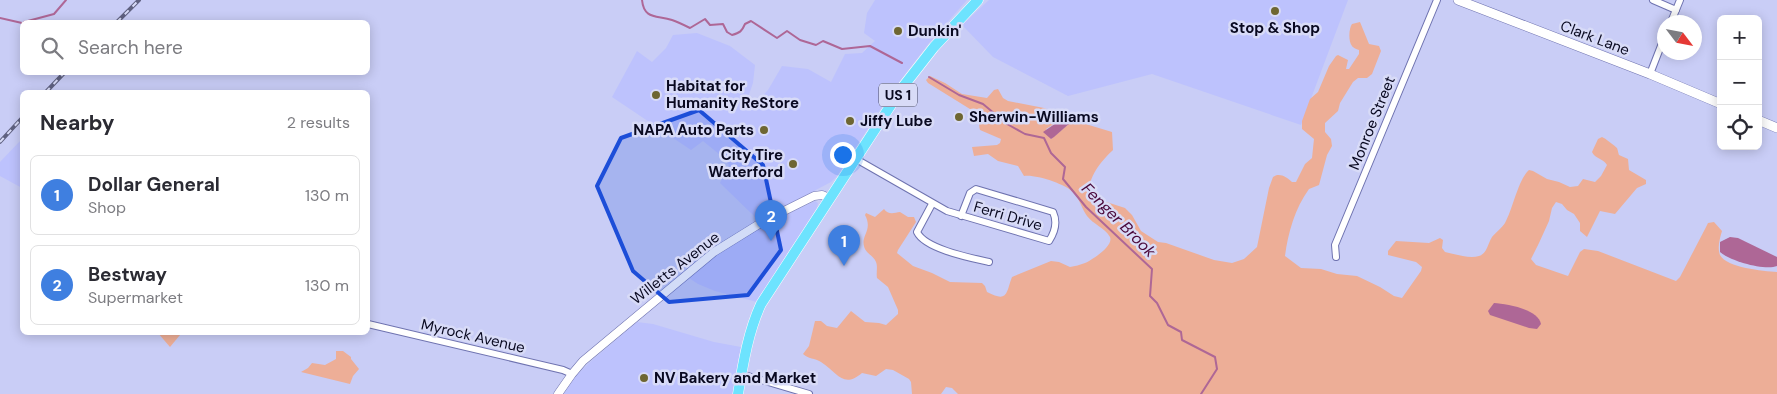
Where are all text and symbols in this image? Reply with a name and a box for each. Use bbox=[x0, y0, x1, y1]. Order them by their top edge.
marker: Stop & Shop bbox=[1269, 5, 1281, 17]
north arrow bbox=[1657, 15, 1702, 60]
map controls bbox=[1717, 15, 1762, 150]
button: + bbox=[1717, 15, 1762, 60]
street label: Clark Lane bbox=[1558, 16, 1632, 60]
place label: Stop & Shop bbox=[1230, 18, 1320, 38]
search box bbox=[20, 20, 370, 75]
place label: Dunkin' bbox=[908, 21, 961, 41]
marker: Dunkin' bbox=[892, 25, 904, 37]
icon: search bbox=[38, 34, 66, 62]
text: Search here bbox=[78, 35, 183, 60]
button: − bbox=[1717, 60, 1762, 105]
street label: Monroe Street bbox=[1344, 73, 1400, 173]
place label: Habitat for Humanity ReStore bbox=[666, 76, 799, 113]
road number: US 1 bbox=[879, 84, 917, 106]
marker: Habitat for Humanity ReStore bbox=[650, 89, 662, 101]
button: locate bbox=[1717, 105, 1762, 150]
place label: Sherwin-Williams bbox=[969, 107, 1099, 127]
text: Nearby bbox=[40, 109, 114, 137]
place label: Jiffy Lube bbox=[860, 111, 932, 131]
marker: Sherwin-Williams bbox=[953, 111, 965, 123]
text: 2 results bbox=[287, 112, 350, 133]
marker: Jiffy Lube bbox=[844, 115, 856, 127]
place label: NAPA Auto Parts bbox=[633, 120, 754, 140]
marker: NAPA Auto Parts bbox=[758, 124, 770, 136]
your location bbox=[830, 142, 856, 168]
place label: City Tire Waterford bbox=[708, 145, 783, 182]
marker: City Tire Waterford bbox=[787, 158, 799, 170]
text: Dollar General bbox=[88, 172, 220, 197]
water label: Fenger Brook bbox=[1077, 178, 1161, 262]
text: 1 bbox=[54, 185, 60, 206]
text: 130 m bbox=[305, 185, 349, 206]
text: Shop bbox=[88, 197, 126, 218]
street label: Ferri Drive bbox=[971, 197, 1045, 235]
pin: 2 bbox=[755, 200, 787, 241]
pin: 1 bbox=[828, 225, 860, 266]
street label: Willetts Avenue bbox=[627, 227, 723, 309]
text: Bestway bbox=[88, 262, 167, 287]
text: 2 bbox=[52, 275, 62, 296]
text: 130 m bbox=[305, 275, 349, 296]
text: Supermarket bbox=[88, 287, 183, 308]
street label: Myrock Avenue bbox=[419, 314, 527, 358]
place label: NV Bakery and Market bbox=[654, 368, 816, 388]
marker: NV Bakery and Market bbox=[638, 372, 650, 384]

